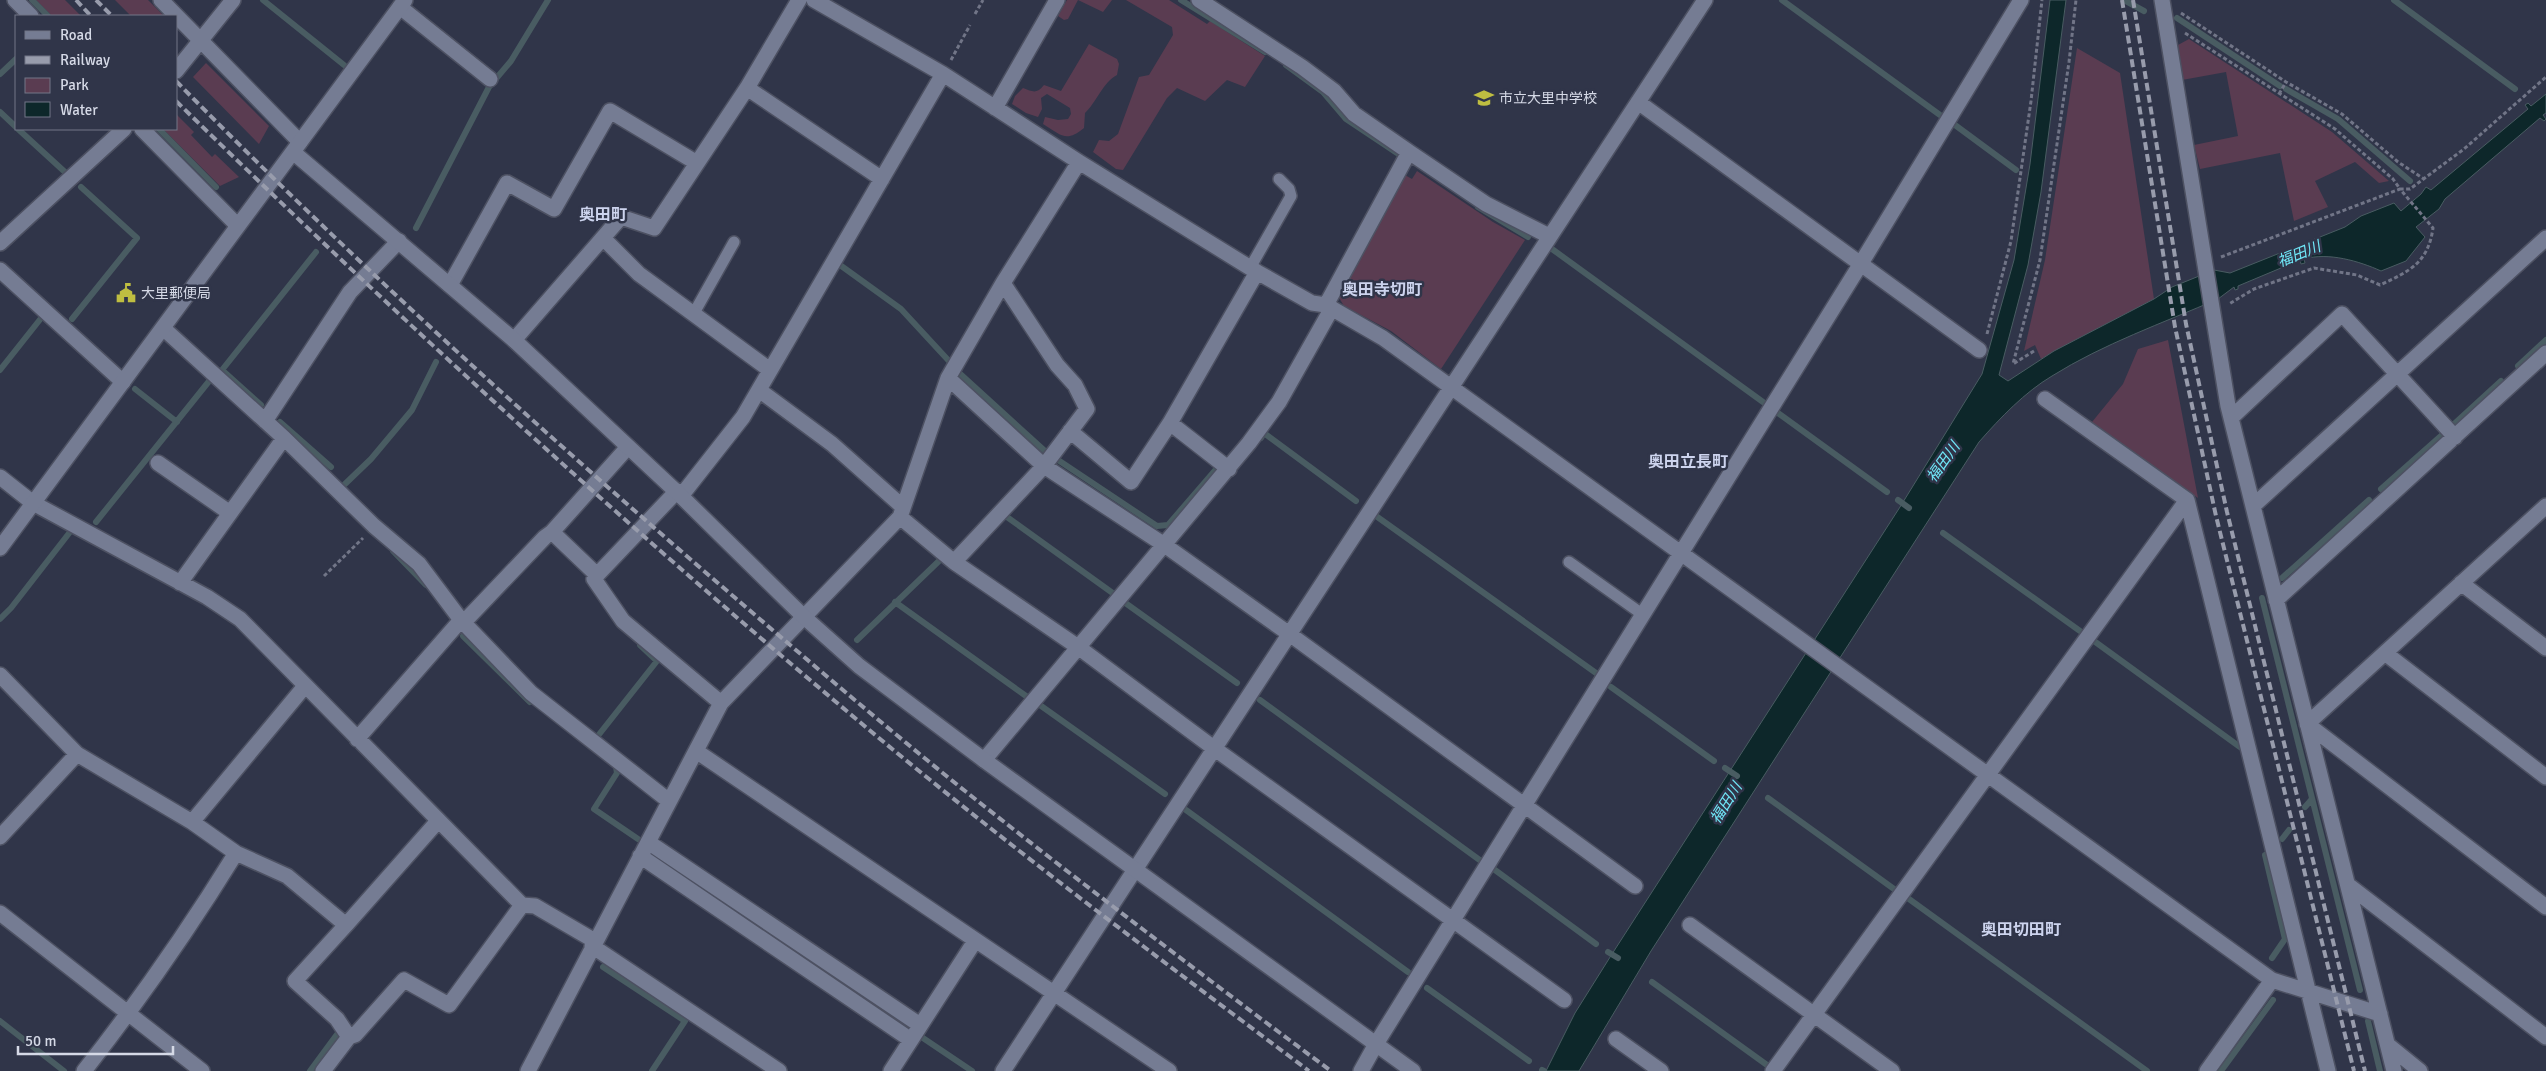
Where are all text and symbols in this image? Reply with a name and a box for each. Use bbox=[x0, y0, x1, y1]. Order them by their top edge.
legend bbox=[15, 15, 178, 130]
text: Road bbox=[60, 26, 92, 44]
text: Railway bbox=[60, 51, 110, 69]
text: Park bbox=[60, 76, 89, 94]
school or university icon: 市立大里中学校 bbox=[1473, 87, 1495, 109]
place label: 市立大里中学校 bbox=[1499, 90, 1597, 107]
text: Water bbox=[60, 101, 98, 119]
district label: 奥田町 bbox=[579, 205, 627, 225]
water label: 福田川 bbox=[2275, 236, 2325, 271]
district label: 奥田寺切町 bbox=[1342, 280, 1422, 300]
public building icon: 大里郵便局 bbox=[115, 282, 137, 304]
place label: 大里郵便局 bbox=[141, 285, 211, 302]
water label: 福田川 bbox=[1923, 437, 1964, 486]
district label: 奥田立長町 bbox=[1648, 452, 1728, 472]
water label: 福田川 bbox=[1706, 777, 1747, 827]
district label: 奥田切田町 bbox=[1981, 920, 2061, 940]
scale bar bbox=[18, 1024, 172, 1056]
text: 50 m bbox=[25, 1032, 56, 1050]

